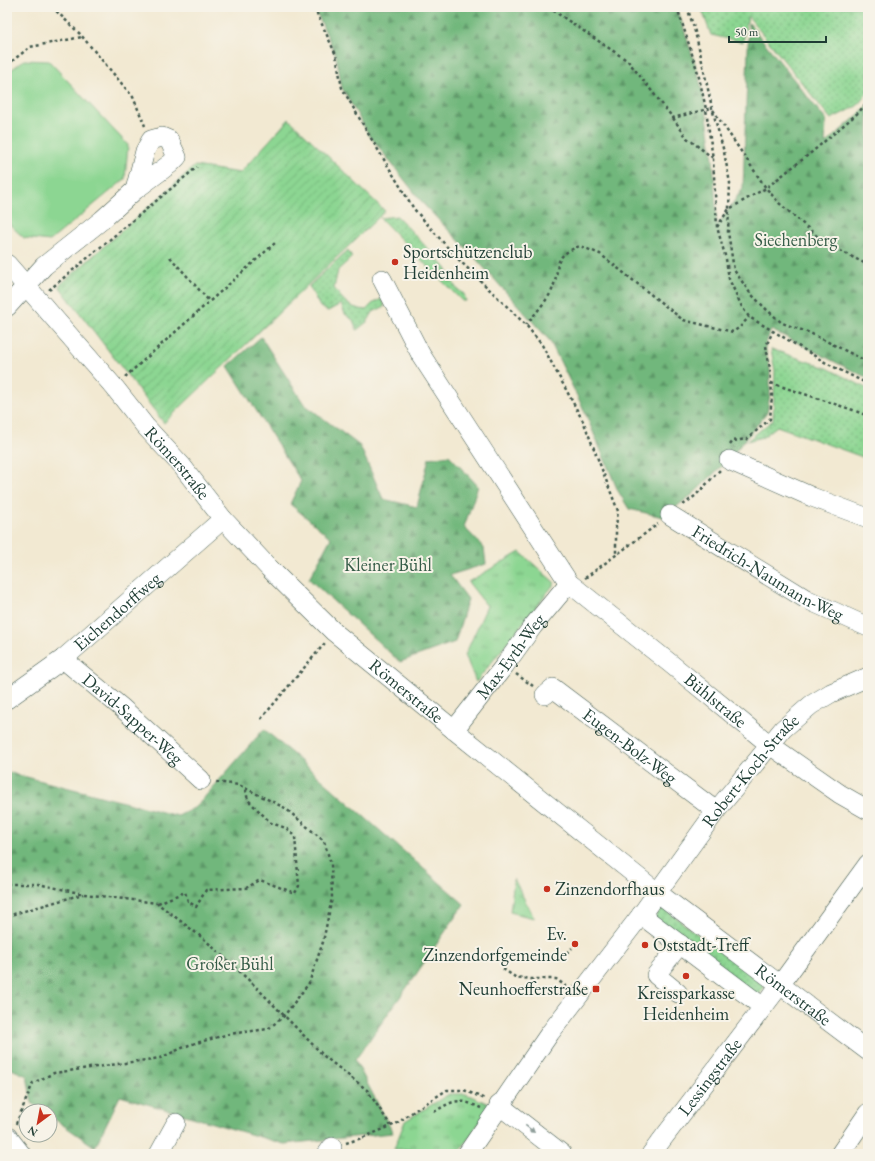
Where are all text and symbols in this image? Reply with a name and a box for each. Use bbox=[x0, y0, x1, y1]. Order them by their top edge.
scale bar bbox=[729, 18, 826, 44]
text: 50 m bbox=[735, 24, 759, 40]
park label: Siechenberg bbox=[755, 228, 838, 251]
place label: Sportschützenclub Heidenheim bbox=[403, 240, 533, 284]
marker: Sportschützenclub Heidenheim bbox=[390, 257, 400, 267]
street label: Römerstraße bbox=[140, 421, 216, 504]
street label: Friedrich-Naumann-Weg bbox=[688, 519, 848, 626]
park label: Kleiner Bühl bbox=[344, 553, 432, 576]
street label: Eichendorffweg bbox=[68, 566, 166, 656]
street label: Max-Eyth-Weg bbox=[471, 608, 550, 704]
street label: Römerstraße bbox=[365, 653, 449, 728]
street label: David-Sapper-Weg bbox=[78, 668, 189, 769]
street label: Bühlstraße bbox=[680, 668, 752, 733]
street label: Eugen-Bolz-Weg bbox=[578, 703, 682, 789]
street label: Robert-Koch-Straße bbox=[696, 708, 803, 832]
place label: Zinzendorfhaus bbox=[555, 877, 665, 900]
marker: Zinzendorfhaus bbox=[542, 884, 552, 894]
place label: Ev. Zinzendorfgemeinde bbox=[423, 922, 567, 966]
place label: Oststadt-Treff bbox=[653, 933, 752, 956]
marker: Ev. Zinzendorfgemeinde bbox=[570, 939, 580, 949]
marker: Oststadt-Treff bbox=[640, 940, 650, 950]
park label: Großer Bühl bbox=[186, 952, 274, 975]
street label: Römerstraße bbox=[751, 958, 836, 1030]
marker: Kreissparkasse Heidenheim bbox=[681, 971, 691, 981]
place label: Neunhoefferstraße bbox=[459, 977, 588, 1000]
place label: Kreissparkasse Heidenheim bbox=[637, 981, 735, 1025]
marker: Neunhoefferstraße bbox=[591, 984, 601, 994]
street label: Lessingstraße bbox=[672, 1033, 746, 1120]
north arrow bbox=[18, 1103, 58, 1143]
text: N bbox=[25, 1123, 40, 1140]
one-way arrow bbox=[525, 1125, 536, 1134]

